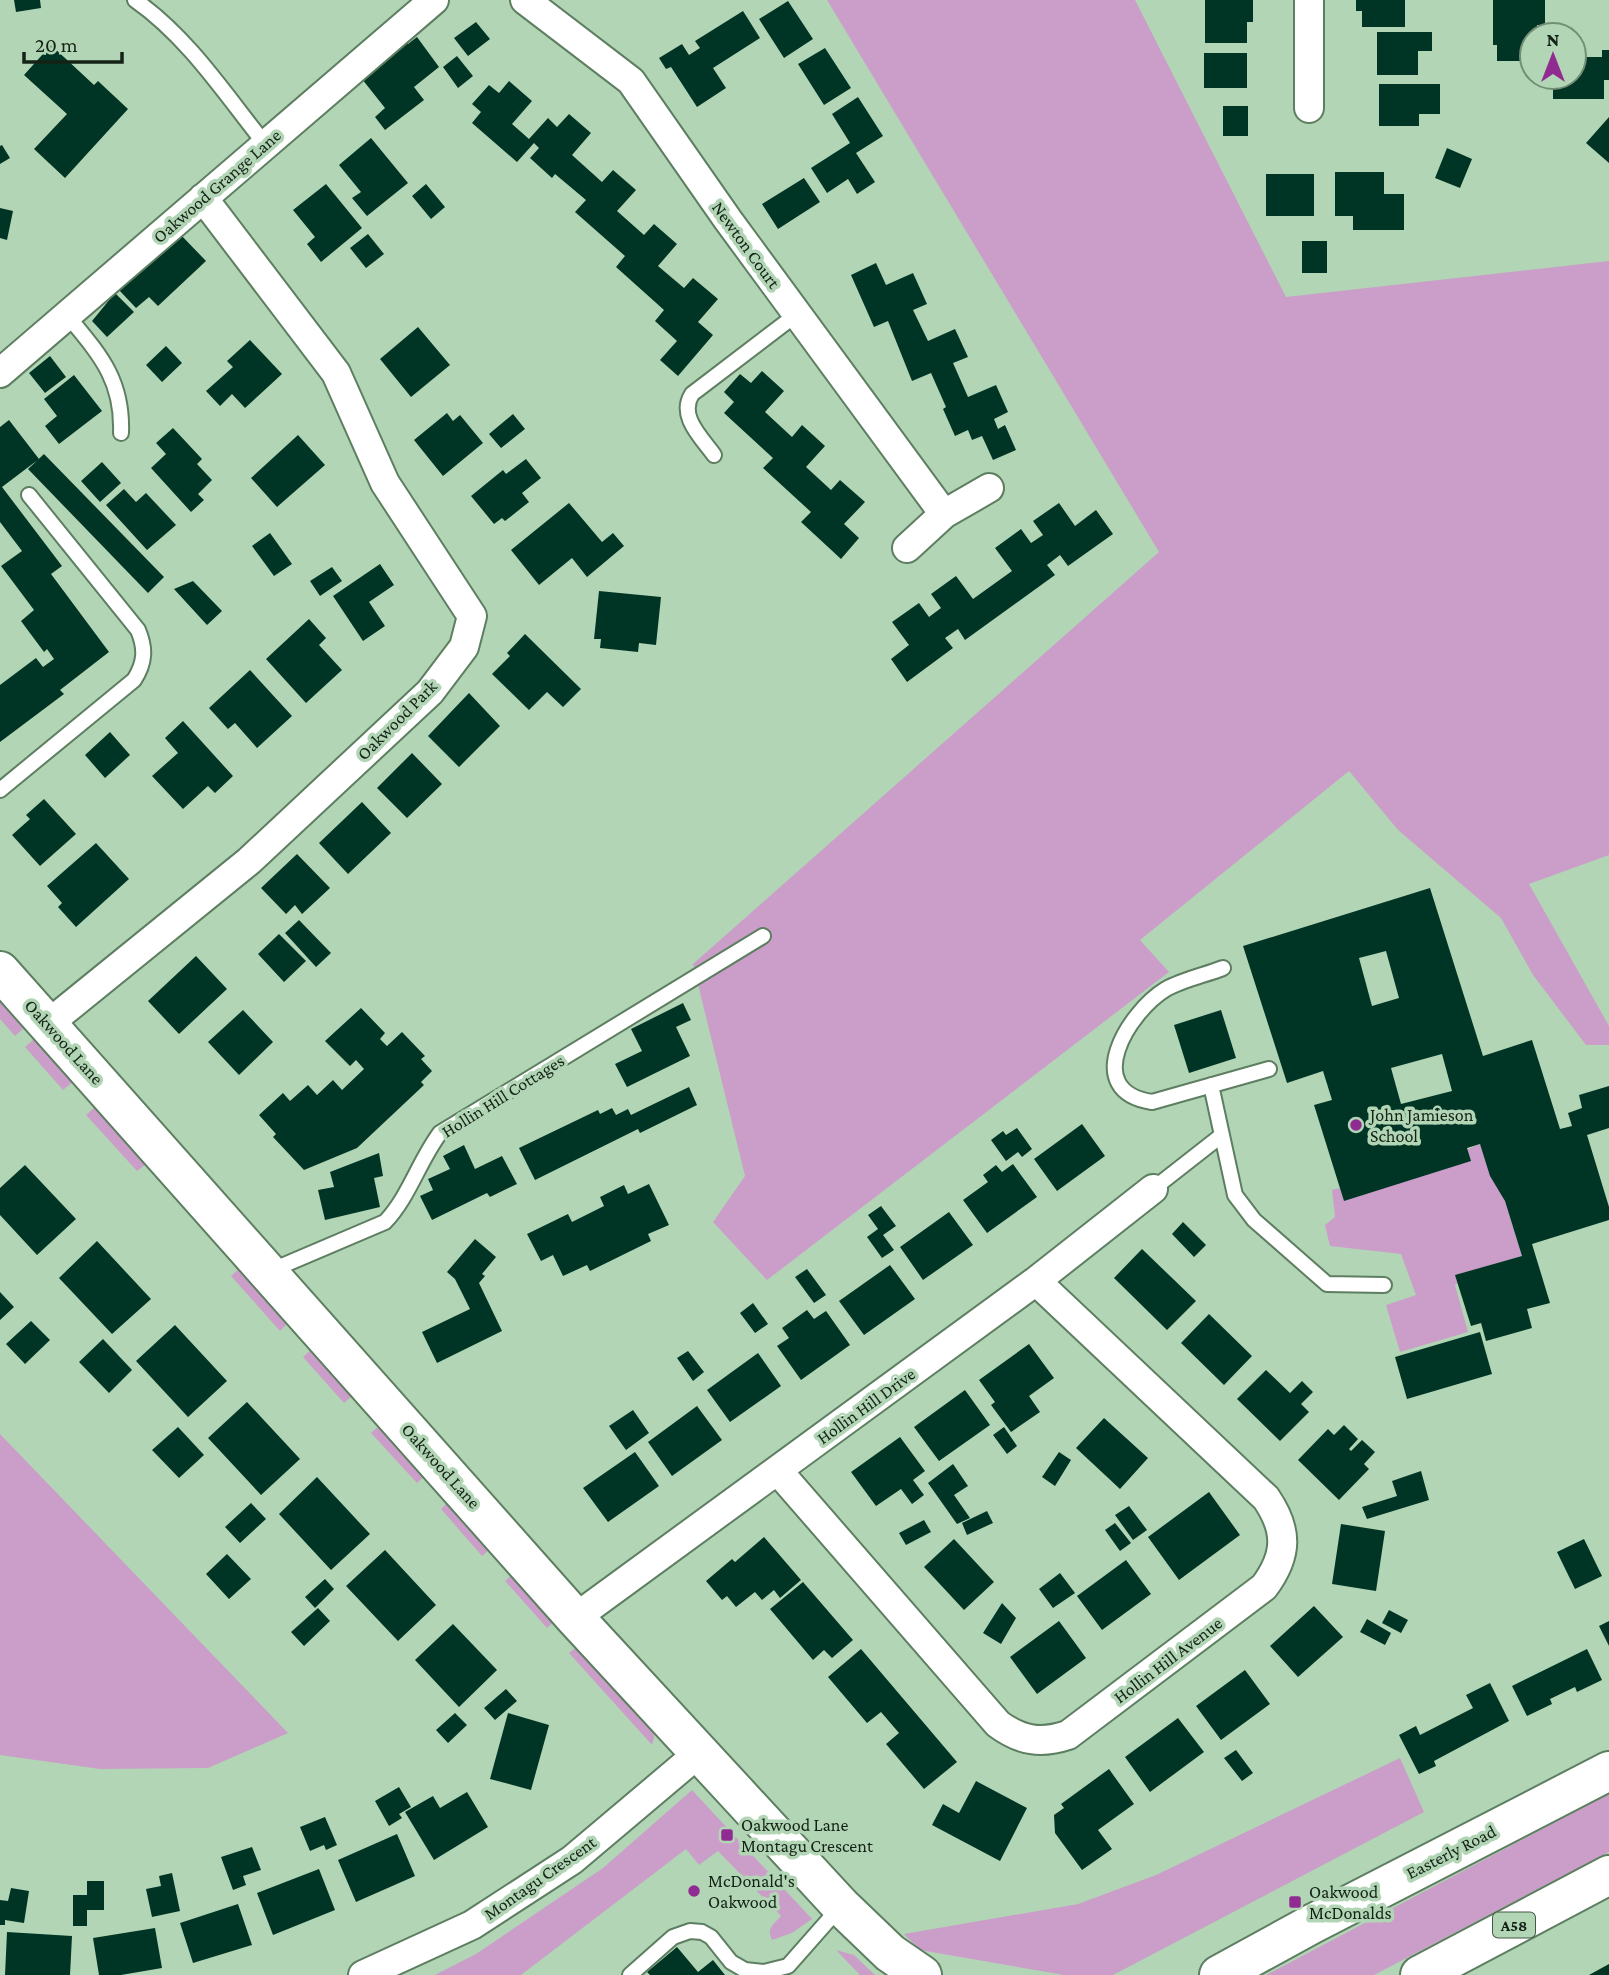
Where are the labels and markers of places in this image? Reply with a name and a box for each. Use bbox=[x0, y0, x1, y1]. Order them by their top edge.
place label: John Jamieson School bbox=[1368, 1105, 1474, 1146]
marker: John Jamieson School bbox=[1348, 1117, 1364, 1133]
place label: Oakwood Lane Montagu Crescent bbox=[741, 1815, 874, 1856]
marker: Oakwood Lane Montagu Crescent bbox=[719, 1827, 735, 1843]
place label: McDonald's Oakwood bbox=[708, 1871, 795, 1912]
place label: Oakwood McDonalds bbox=[1309, 1882, 1392, 1923]
marker: McDonald's Oakwood bbox=[686, 1883, 702, 1899]
marker: Oakwood McDonalds bbox=[1287, 1894, 1303, 1910]

